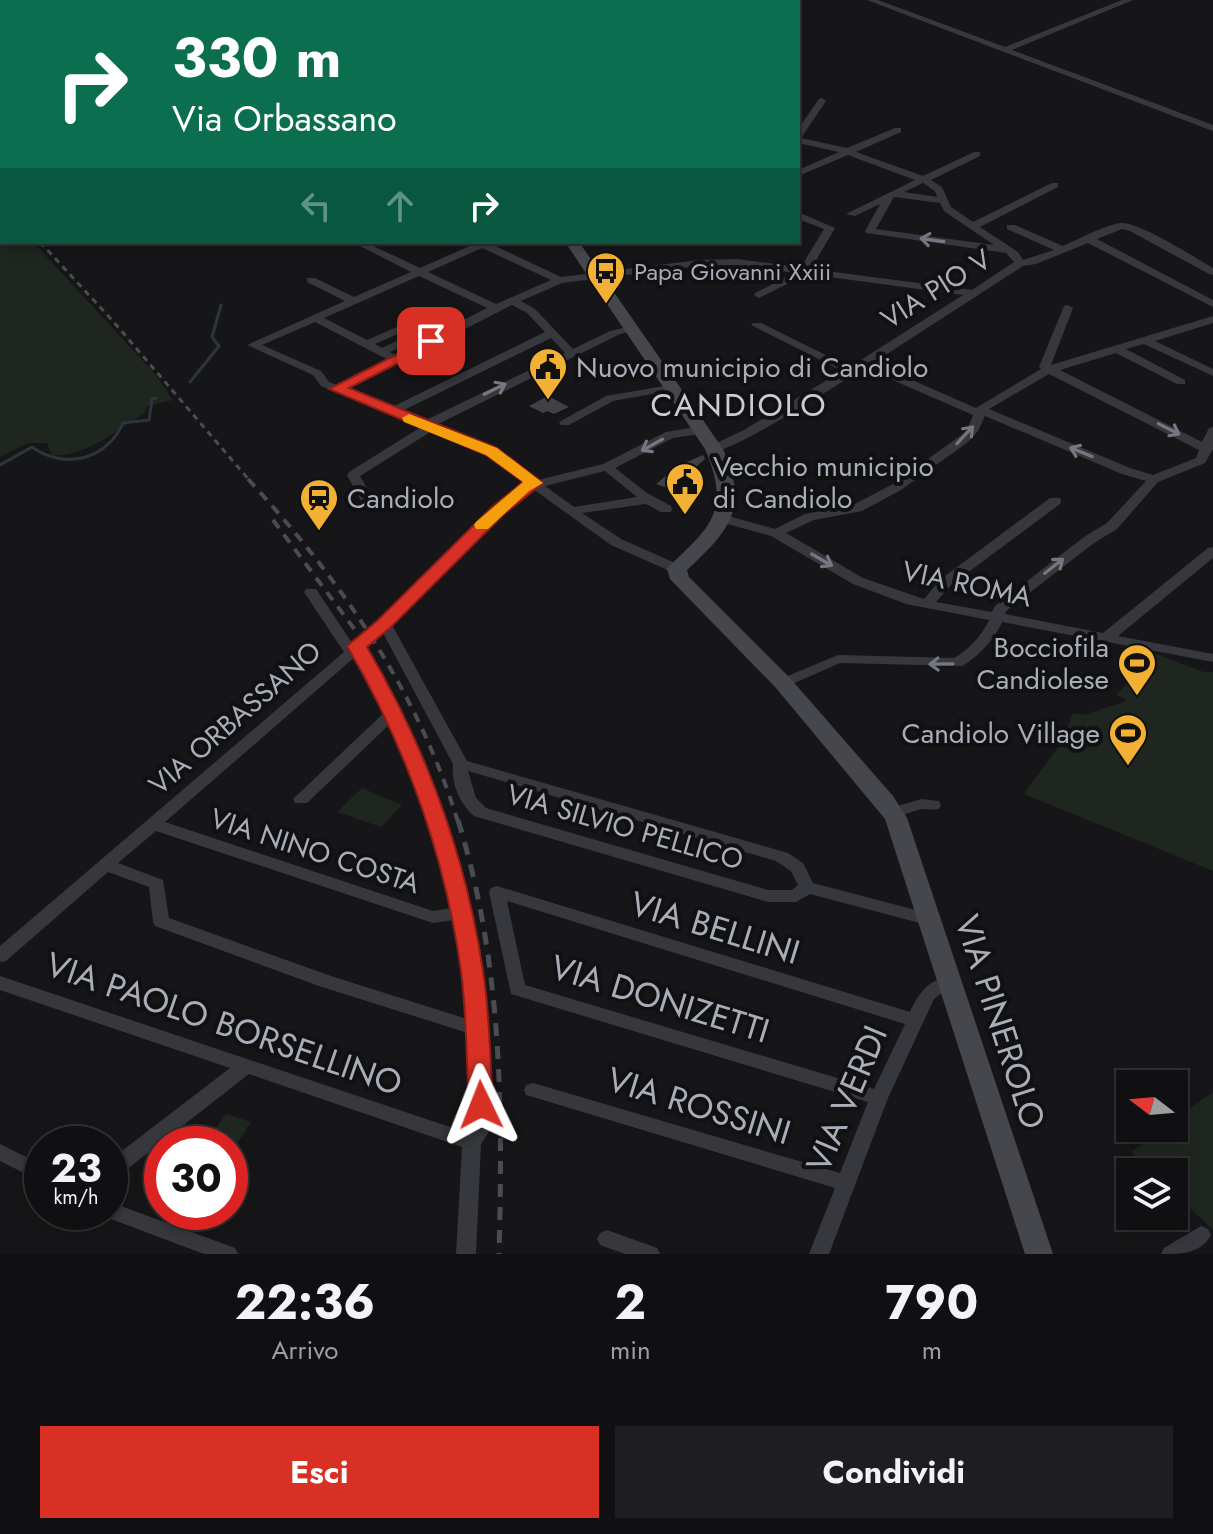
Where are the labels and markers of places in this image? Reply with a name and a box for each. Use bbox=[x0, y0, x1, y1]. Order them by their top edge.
bus stop icon: Papa Giovanni Xxiii bbox=[585, 250, 627, 305]
place label: Papa Giovanni Xxiii bbox=[634, 254, 831, 289]
pin bbox=[397, 307, 465, 375]
public building icon: Nuovo municipio di Candiolo bbox=[527, 346, 569, 401]
place label: Nuovo municipio di Candiolo bbox=[576, 347, 928, 388]
place label: Vecchio municipio di Candiolo bbox=[713, 446, 934, 519]
public building icon: Vecchio municipio di Candiolo bbox=[664, 461, 706, 516]
station icon: Candiolo bbox=[298, 477, 340, 532]
place label: Candiolo bbox=[347, 478, 455, 519]
place label: Bocciofila Candiolese bbox=[977, 627, 1109, 700]
sports icon: Bocciofila Candiolese bbox=[1116, 642, 1158, 697]
sports icon: Candiolo Village bbox=[1107, 712, 1149, 767]
place label: Candiolo Village bbox=[902, 713, 1100, 754]

